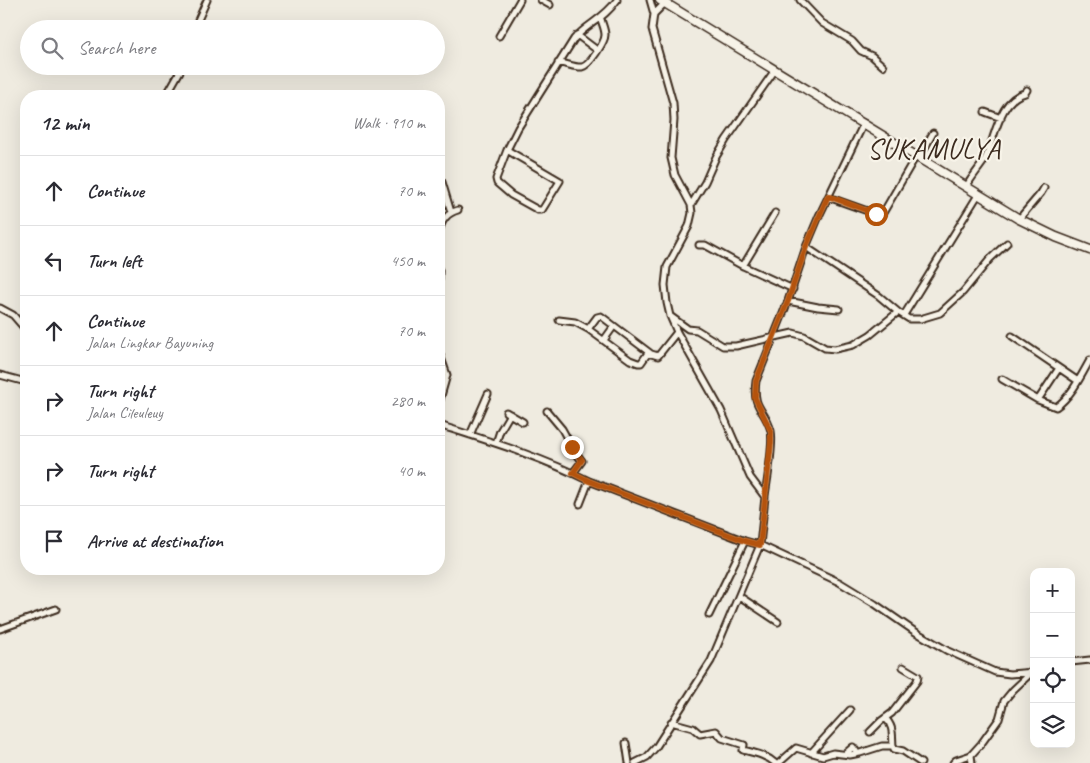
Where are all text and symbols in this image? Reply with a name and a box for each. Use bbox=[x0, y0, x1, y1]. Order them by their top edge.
search box bbox=[20, 20, 445, 75]
icon: search bbox=[38, 34, 66, 62]
text: Search here bbox=[78, 36, 155, 60]
text: 12 min bbox=[40, 110, 90, 136]
text: Walk · 910 m bbox=[353, 113, 425, 133]
district label: SUKAMULYA bbox=[867, 131, 1002, 166]
icon: ahead bbox=[40, 177, 68, 205]
text: Continue bbox=[87, 179, 144, 203]
text: 70 m bbox=[398, 181, 425, 201]
route start bbox=[865, 203, 888, 226]
icon: left bbox=[40, 247, 68, 275]
text: Turn left bbox=[87, 249, 142, 273]
text: 450 m bbox=[391, 251, 425, 271]
text: Continue bbox=[87, 309, 144, 333]
icon: ahead bbox=[40, 317, 68, 345]
text: 70 m bbox=[398, 321, 425, 341]
text: Jalan Lingkar Bayuning bbox=[87, 333, 213, 353]
text: Turn right bbox=[87, 379, 154, 403]
icon: right bbox=[40, 387, 68, 415]
text: 280 m bbox=[391, 391, 425, 411]
text: Jalan Cileuleuy bbox=[87, 403, 163, 423]
route end bbox=[561, 436, 584, 459]
icon: right bbox=[40, 457, 68, 485]
text: Turn right bbox=[87, 459, 154, 483]
text: 40 m bbox=[398, 461, 425, 481]
icon: arrive bbox=[40, 527, 68, 555]
text: Arrive at destination bbox=[87, 529, 223, 553]
map controls bbox=[1030, 568, 1075, 748]
button: + bbox=[1030, 568, 1075, 613]
button: − bbox=[1030, 613, 1075, 658]
button: locate bbox=[1030, 658, 1075, 703]
button: layers bbox=[1030, 703, 1075, 748]

